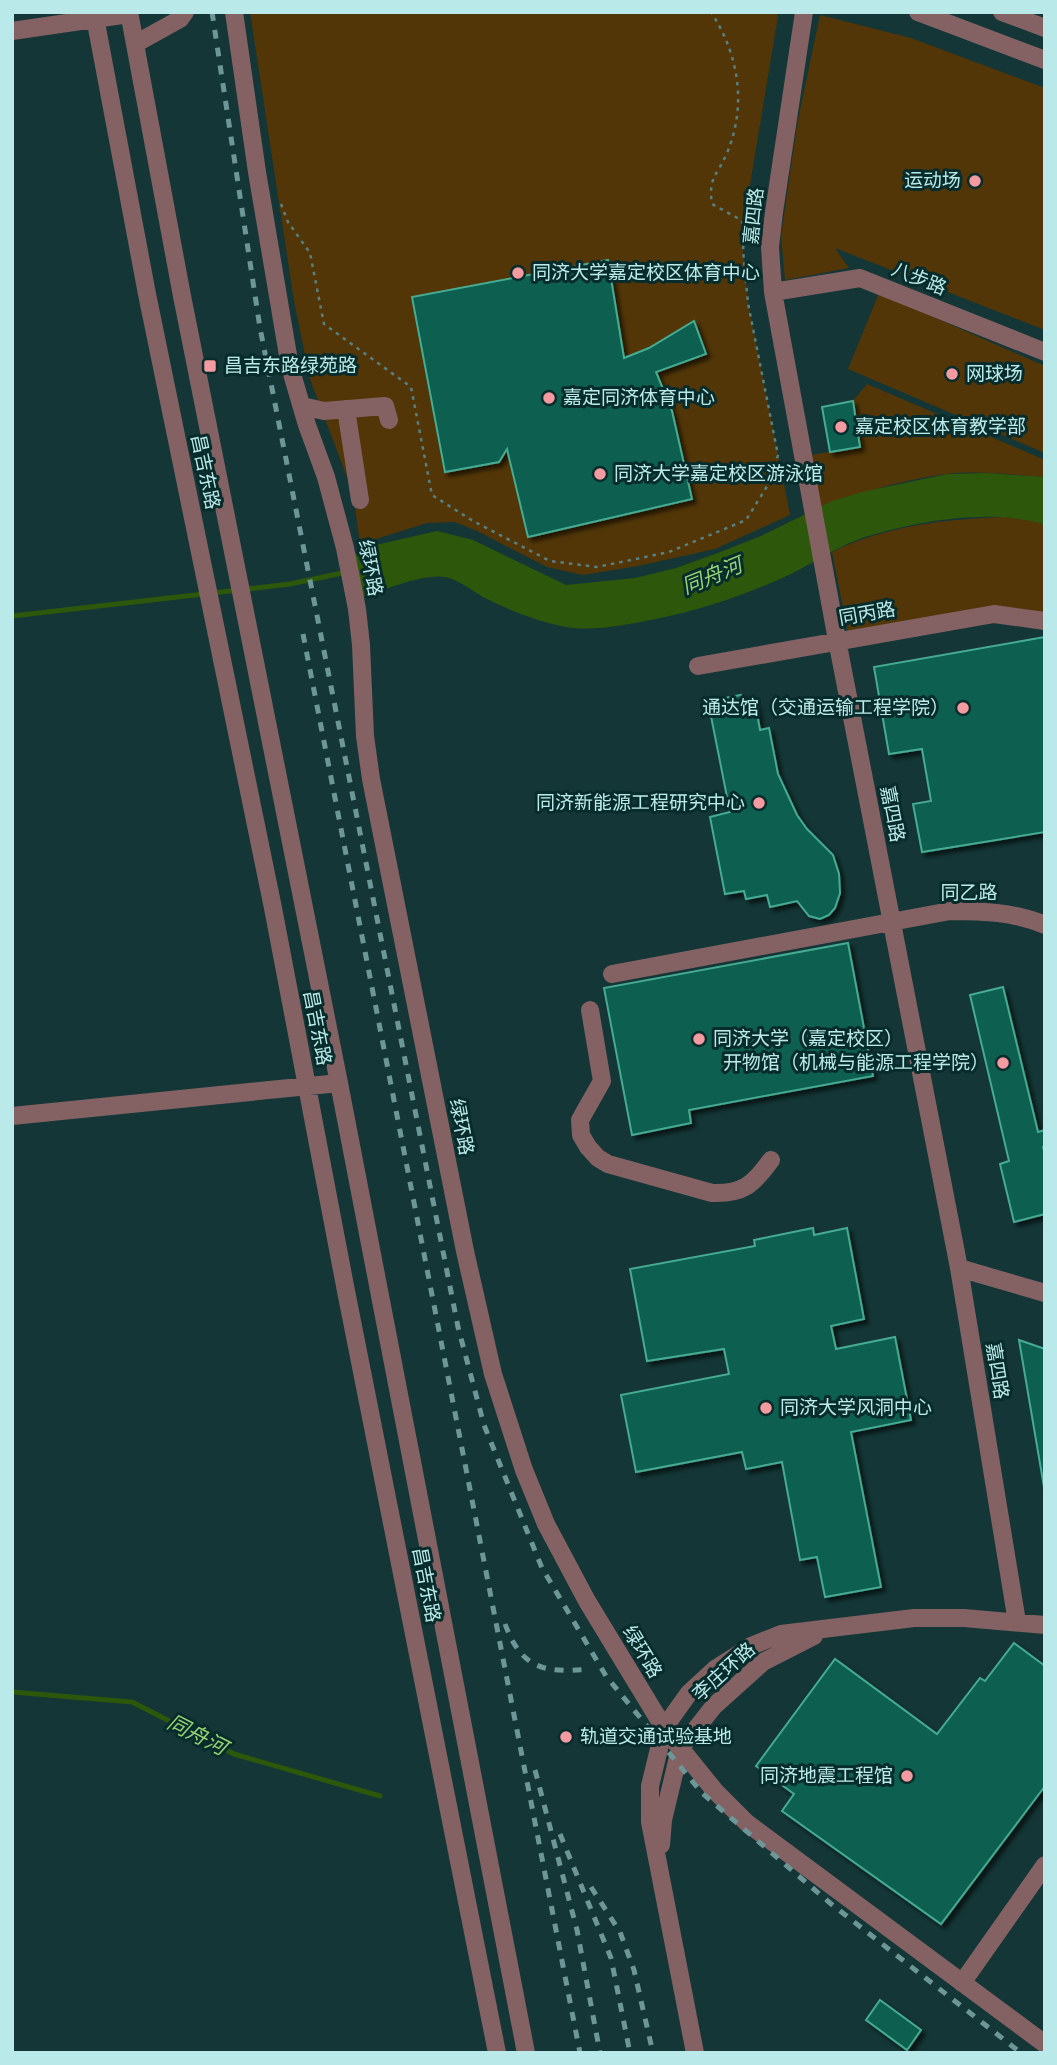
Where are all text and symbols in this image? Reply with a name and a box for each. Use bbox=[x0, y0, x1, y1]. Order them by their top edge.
place label: 运动场 bbox=[904, 169, 961, 193]
marker: 运动场 bbox=[967, 173, 983, 189]
street label: 嘉四路 bbox=[739, 186, 769, 246]
street label: 八步路 bbox=[888, 257, 950, 301]
place label: 同济大学嘉定校区体育中心 bbox=[532, 261, 760, 285]
marker: 同济大学嘉定校区体育中心 bbox=[510, 265, 526, 281]
place label: 昌吉东路绿苑路 bbox=[224, 354, 357, 378]
marker: 昌吉东路绿苑路 bbox=[202, 358, 218, 374]
place label: 网球场 bbox=[966, 362, 1023, 386]
marker: 网球场 bbox=[944, 366, 960, 382]
place label: 嘉定同济体育中心 bbox=[563, 386, 715, 410]
marker: 嘉定同济体育中心 bbox=[541, 390, 557, 406]
place label: 嘉定校区体育教学部 bbox=[855, 415, 1026, 439]
marker: 嘉定校区体育教学部 bbox=[833, 419, 849, 435]
street label: 昌吉东路 bbox=[185, 432, 225, 512]
place label: 同济大学嘉定校区游泳馆 bbox=[614, 462, 823, 486]
marker: 同济大学嘉定校区游泳馆 bbox=[592, 466, 608, 482]
street label: 绿环路 bbox=[353, 538, 387, 598]
water label: 同舟河 bbox=[678, 551, 750, 600]
street label: 同丙路 bbox=[837, 597, 897, 631]
place label: 通达馆（交通运输工程学院） bbox=[702, 696, 949, 720]
marker: 通达馆（交通运输工程学院） bbox=[955, 700, 971, 716]
street label: 嘉四路 bbox=[875, 784, 909, 844]
place label: 同济新能源工程研究中心 bbox=[536, 791, 745, 815]
marker: 同济新能源工程研究中心 bbox=[751, 795, 767, 811]
street label: 同乙路 bbox=[940, 881, 998, 905]
street label: 昌吉东路 bbox=[298, 988, 336, 1068]
place label: 同济大学（嘉定校区） bbox=[713, 1027, 903, 1051]
marker: 同济大学（嘉定校区） bbox=[691, 1031, 707, 1047]
place label: 开物馆（机械与能源工程学院） bbox=[723, 1051, 989, 1075]
marker: 开物馆（机械与能源工程学院） bbox=[995, 1055, 1011, 1071]
street label: 绿环路 bbox=[444, 1097, 478, 1157]
street label: 嘉四路 bbox=[981, 1341, 1013, 1401]
place label: 同济大学风洞中心 bbox=[780, 1396, 932, 1420]
marker: 同济大学风洞中心 bbox=[758, 1400, 774, 1416]
street label: 昌吉东路 bbox=[407, 1545, 445, 1625]
street label: 绿环路 bbox=[617, 1621, 667, 1683]
street label: 李庄环路 bbox=[688, 1638, 760, 1706]
water label: 同舟河 bbox=[163, 1709, 235, 1763]
place label: 轨道交通试验基地 bbox=[580, 1725, 732, 1749]
marker: 轨道交通试验基地 bbox=[558, 1729, 574, 1745]
place label: 同济地震工程馆 bbox=[760, 1764, 893, 1788]
marker: 同济地震工程馆 bbox=[899, 1768, 915, 1784]

